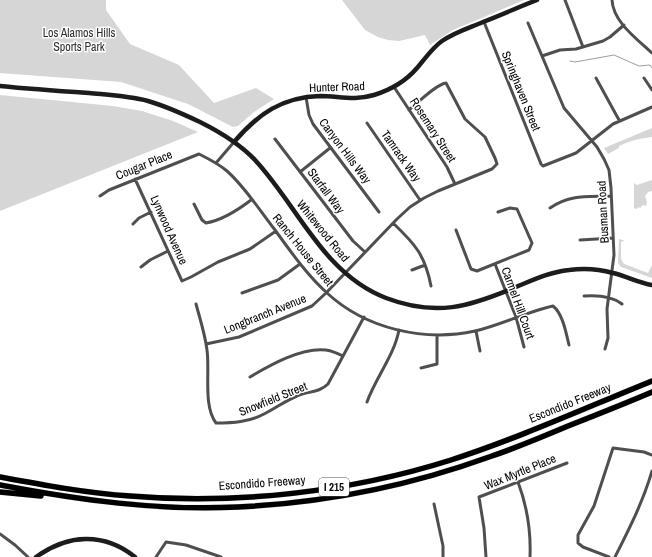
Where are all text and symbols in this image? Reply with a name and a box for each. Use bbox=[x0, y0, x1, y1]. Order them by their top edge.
park label: Los Alamos Hills Sports Park bbox=[43, 25, 115, 55]
street label: Springhaven Street bbox=[498, 49, 544, 134]
street label: Hunter Road bbox=[309, 78, 365, 96]
street label: Rosemary Street bbox=[406, 95, 460, 166]
street label: Canyon Hills Way bbox=[315, 115, 375, 187]
street label: Tamrack Way bbox=[377, 127, 425, 185]
street label: Cougar Place bbox=[113, 146, 175, 184]
street label: Starfall Way bbox=[304, 165, 348, 217]
street label: Busman Road bbox=[593, 180, 613, 244]
street label: Lynwood Avenue bbox=[147, 193, 191, 267]
street label: Whitewood Road bbox=[293, 197, 353, 265]
street label: Ranch House Street bbox=[269, 211, 337, 290]
street label: Carmel Hill Court bbox=[498, 265, 539, 341]
street label: Longbranch Avenue bbox=[221, 290, 309, 338]
street label: Snowfield Street bbox=[237, 378, 310, 420]
street label: Escondido Freeway bbox=[527, 379, 613, 427]
street label: Wax Myrtle Place bbox=[482, 450, 558, 494]
street label: Escondido Freeway bbox=[218, 472, 306, 494]
road number: I 215 bbox=[319, 478, 349, 496]

